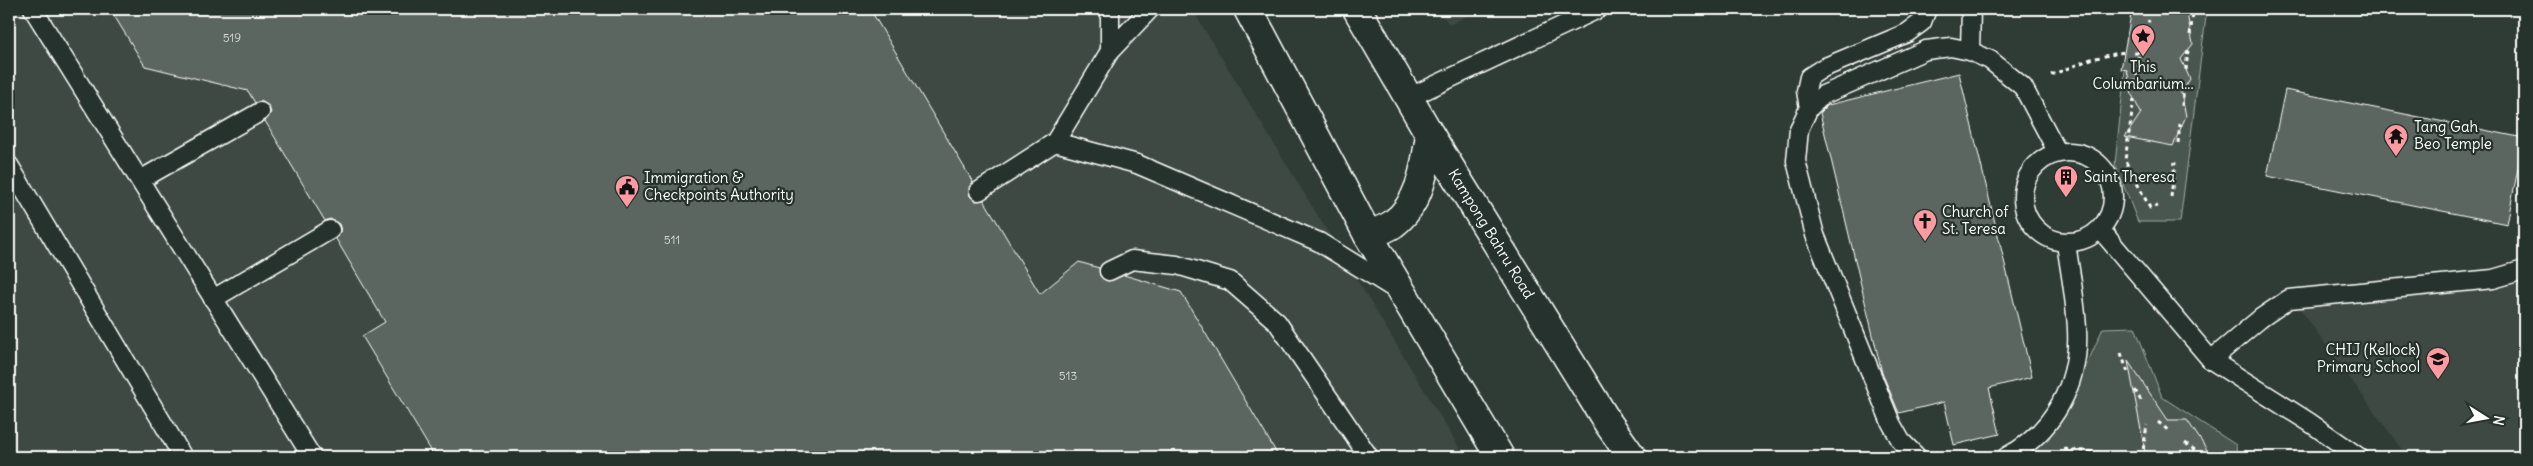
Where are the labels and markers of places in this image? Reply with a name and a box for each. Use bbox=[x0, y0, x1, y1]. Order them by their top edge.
place icon: This Columbarium... bbox=[2130, 23, 2156, 57]
place label: This Columbarium... bbox=[2093, 57, 2193, 93]
place label: Tang Gah Beo Temple bbox=[2414, 117, 2492, 153]
temple icon: Tang Gah Beo Temple bbox=[2383, 123, 2409, 157]
building icon: Saint Theresa bbox=[2053, 164, 2079, 198]
place label: Saint Theresa bbox=[2084, 167, 2176, 186]
place label: Immigration & Checkpoints Authority bbox=[644, 168, 794, 204]
public building icon: Immigration & Checkpoints Authority bbox=[614, 174, 640, 208]
place label: Church of St. Teresa bbox=[1942, 202, 2009, 238]
church icon: Church of St. Teresa bbox=[1912, 208, 1938, 242]
place label: CHIJ (Kellock) Primary School bbox=[2317, 340, 2420, 376]
school or university icon: CHIJ (Kellock) Primary School bbox=[2425, 346, 2451, 380]

